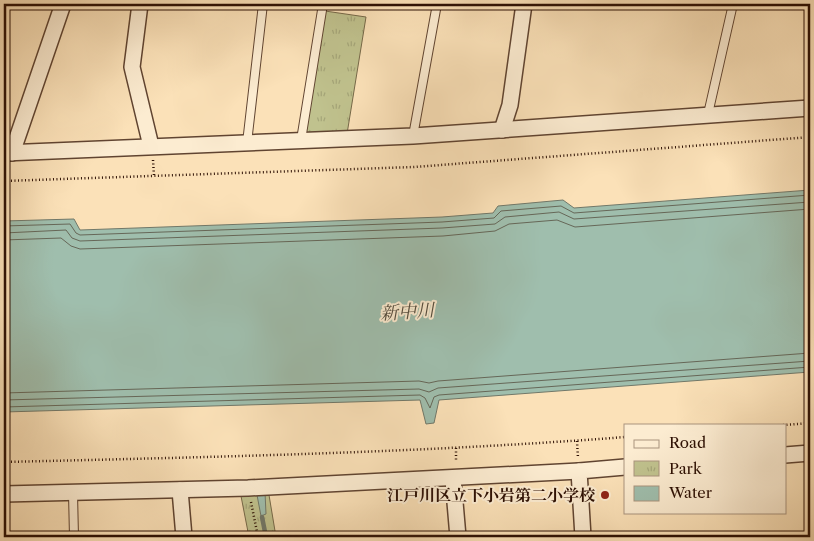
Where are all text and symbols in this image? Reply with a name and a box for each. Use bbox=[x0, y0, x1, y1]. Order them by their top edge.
water label: 新中川 bbox=[379, 299, 437, 325]
legend bbox=[624, 424, 786, 514]
text: Road bbox=[669, 433, 706, 452]
text: Park bbox=[669, 459, 703, 478]
text: Water bbox=[668, 483, 713, 502]
place label: 江戸川区立下小岩第二小学校 bbox=[387, 485, 596, 505]
marker: 江戸川区立下小岩第二小学校 bbox=[599, 489, 611, 501]

